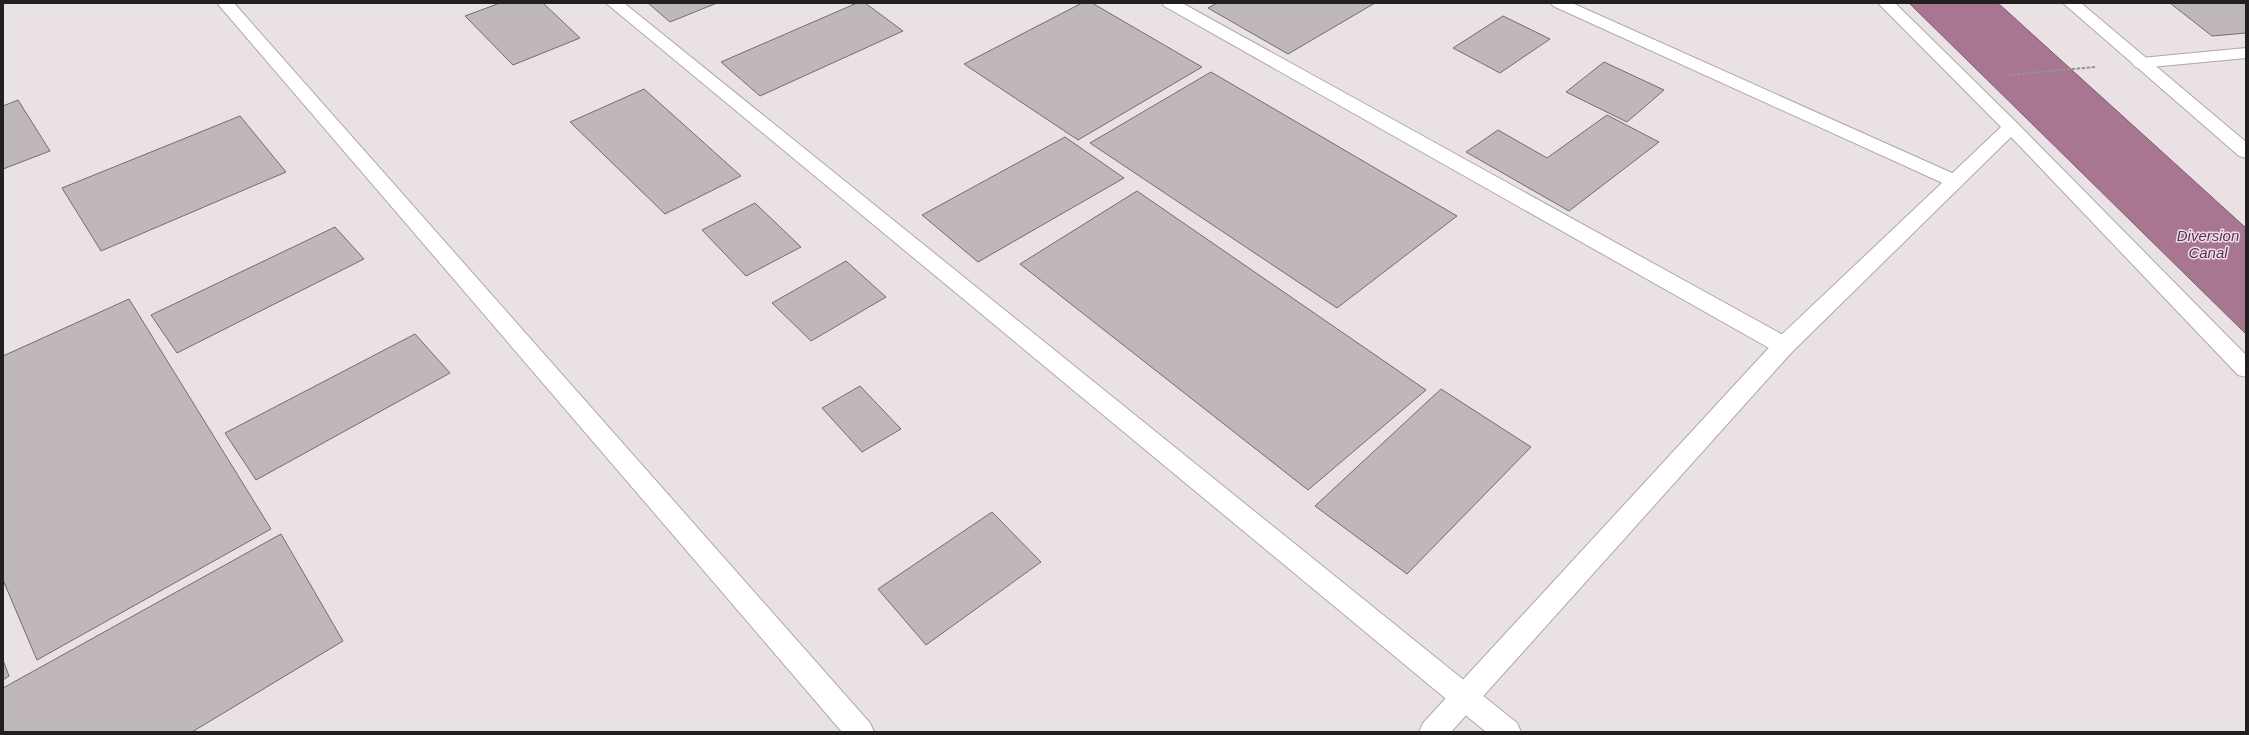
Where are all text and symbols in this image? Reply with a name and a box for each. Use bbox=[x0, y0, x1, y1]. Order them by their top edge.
water label: Diversion Canal bbox=[2177, 227, 2239, 261]

